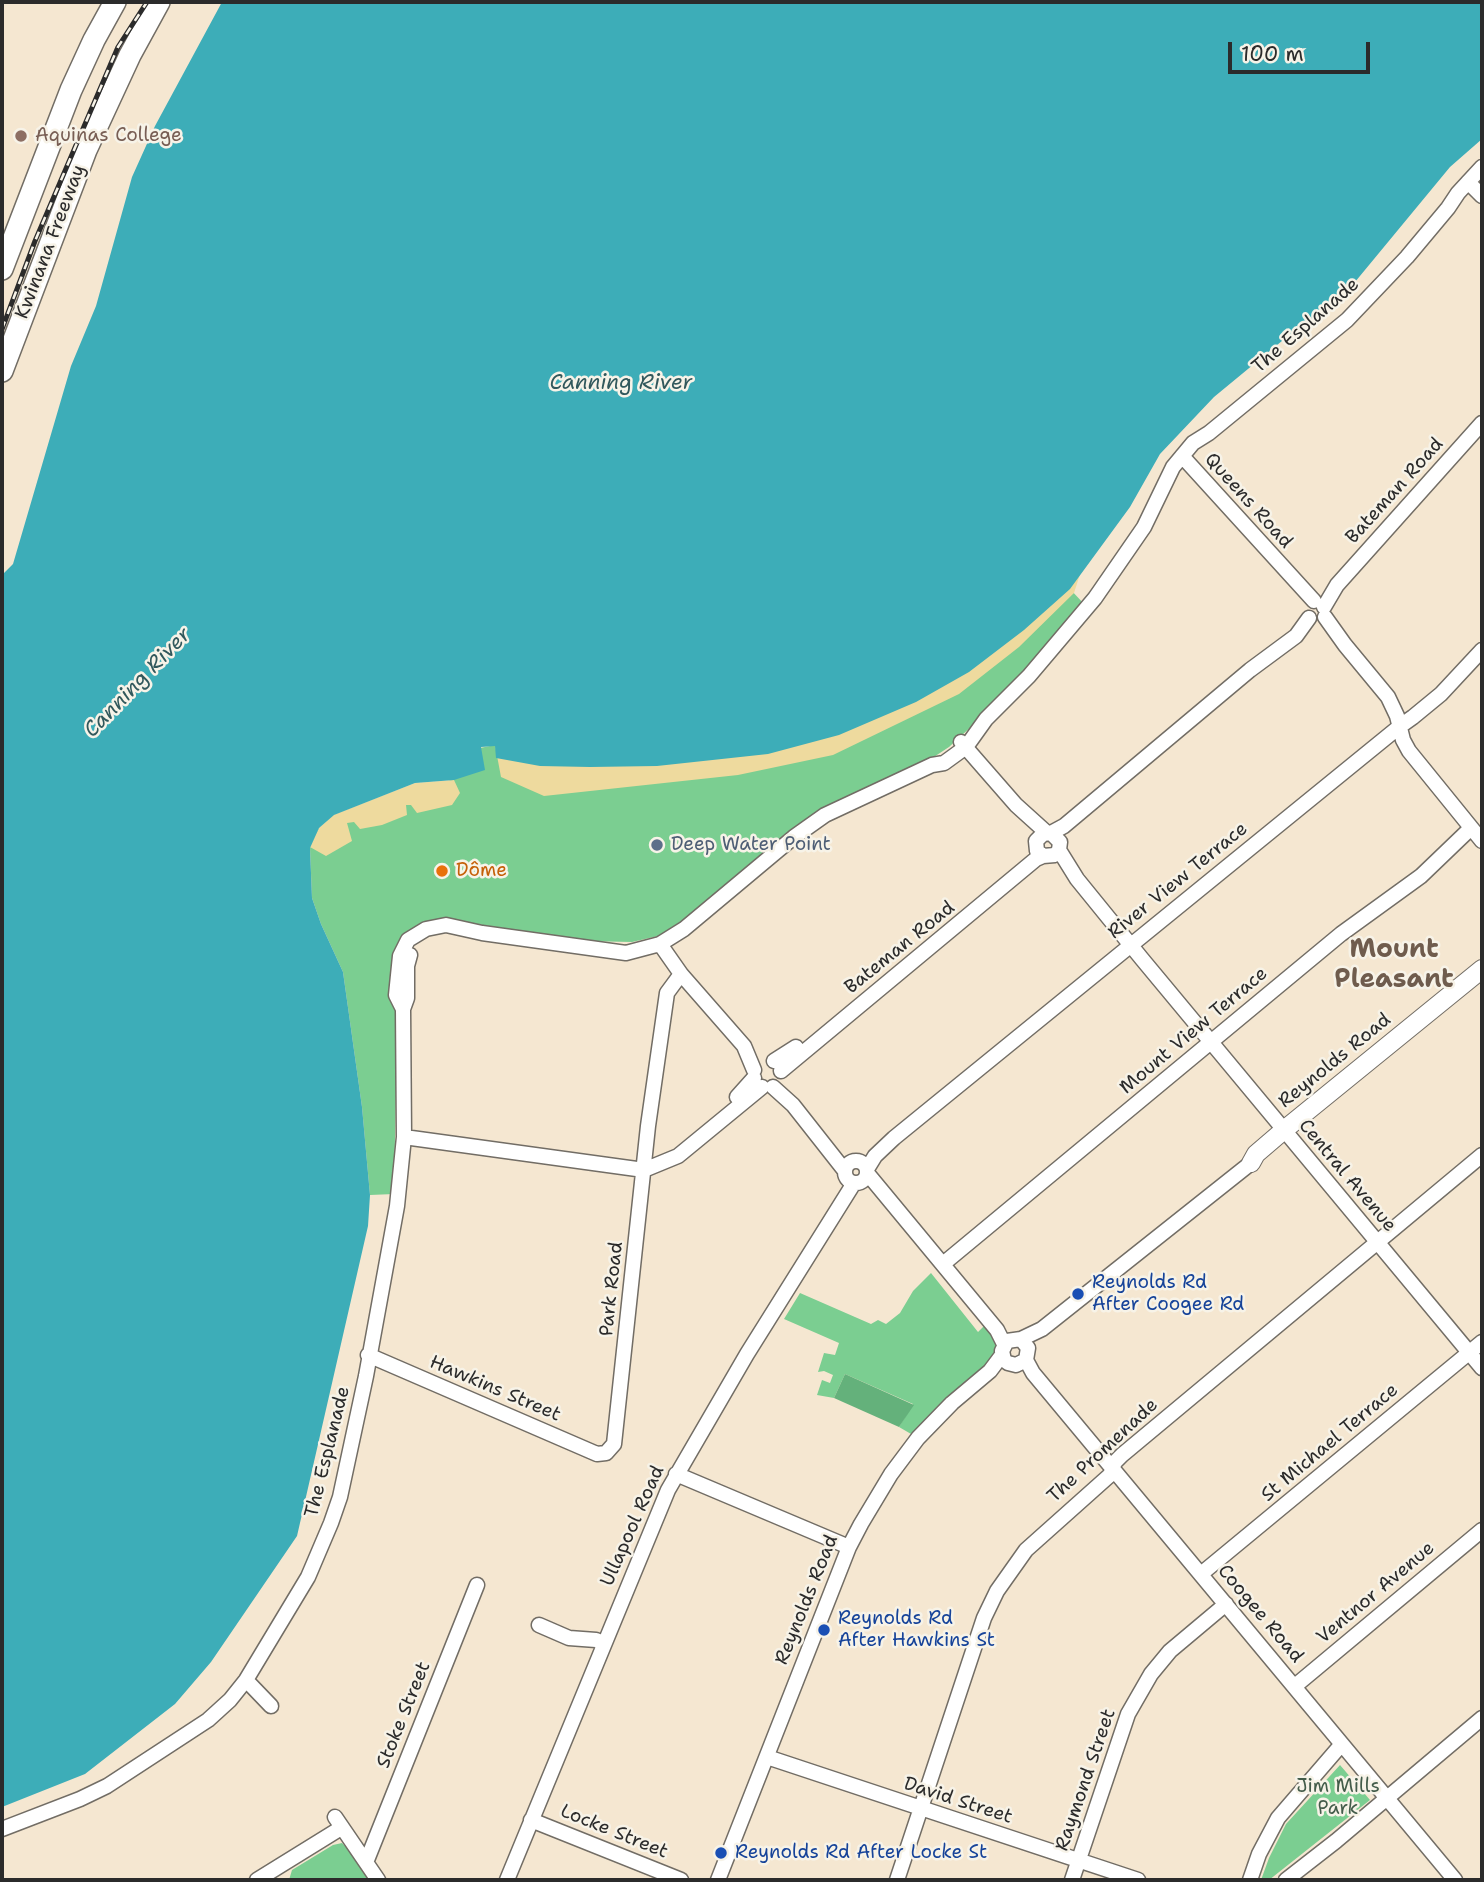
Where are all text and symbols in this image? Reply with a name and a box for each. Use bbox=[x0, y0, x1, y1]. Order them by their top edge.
scale bar bbox=[1232, 28, 1374, 72]
text: 100 m bbox=[1241, 40, 1304, 68]
place label: Aquinas College bbox=[35, 125, 182, 147]
marker: Aquinas College bbox=[13, 128, 29, 144]
street label: Kwinana Freeway bbox=[11, 162, 91, 322]
street label: The Esplanade bbox=[1248, 273, 1364, 379]
water label: Canning River bbox=[549, 371, 693, 397]
street label: Bateman Road bbox=[1341, 433, 1449, 549]
street label: Queens Road bbox=[1199, 448, 1297, 554]
water label: Canning River bbox=[79, 623, 197, 743]
street label: River View Terrace bbox=[1104, 818, 1252, 944]
place label: Deep Water Point bbox=[671, 834, 831, 856]
marker: Deep Water Point bbox=[649, 837, 665, 853]
place label: Dôme bbox=[456, 860, 507, 882]
marker: Dôme bbox=[434, 863, 450, 879]
street label: Bateman Road bbox=[840, 897, 960, 999]
district label: Mount Pleasant bbox=[1334, 934, 1454, 996]
street label: Mount View Terrace bbox=[1116, 963, 1272, 1099]
street label: Reynolds Road bbox=[1274, 1009, 1396, 1113]
street label: Central Avenue bbox=[1293, 1115, 1401, 1237]
street label: Park Road bbox=[596, 1241, 628, 1337]
place label: Reynolds Rd After Coogee Rd bbox=[1092, 1272, 1244, 1316]
marker: Reynolds Rd After Coogee Rd bbox=[1070, 1286, 1086, 1302]
street label: Hawkins Street bbox=[426, 1351, 564, 1427]
street label: St Michael Terrace bbox=[1257, 1379, 1403, 1507]
street label: The Esplanade bbox=[301, 1384, 355, 1520]
street label: The Promenade bbox=[1043, 1394, 1163, 1508]
street label: Ullapool Road bbox=[596, 1462, 670, 1590]
street label: Reynolds Road bbox=[771, 1532, 843, 1668]
street label: Ventnor Avenue bbox=[1313, 1537, 1439, 1649]
street label: Coogee Road bbox=[1212, 1560, 1308, 1668]
place label: Reynolds Rd After Hawkins St bbox=[838, 1608, 995, 1652]
marker: Reynolds Rd After Hawkins St bbox=[816, 1622, 832, 1638]
street label: Stoke Street bbox=[372, 1658, 436, 1772]
street label: Raymond Street bbox=[1051, 1706, 1121, 1854]
street label: David Street bbox=[901, 1773, 1015, 1829]
park label: Jim Mills Park bbox=[1296, 1776, 1380, 1820]
street label: Locke Street bbox=[557, 1800, 671, 1864]
place label: Reynolds Rd After Locke St bbox=[735, 1842, 987, 1864]
marker: Reynolds Rd After Locke St bbox=[713, 1845, 729, 1861]

